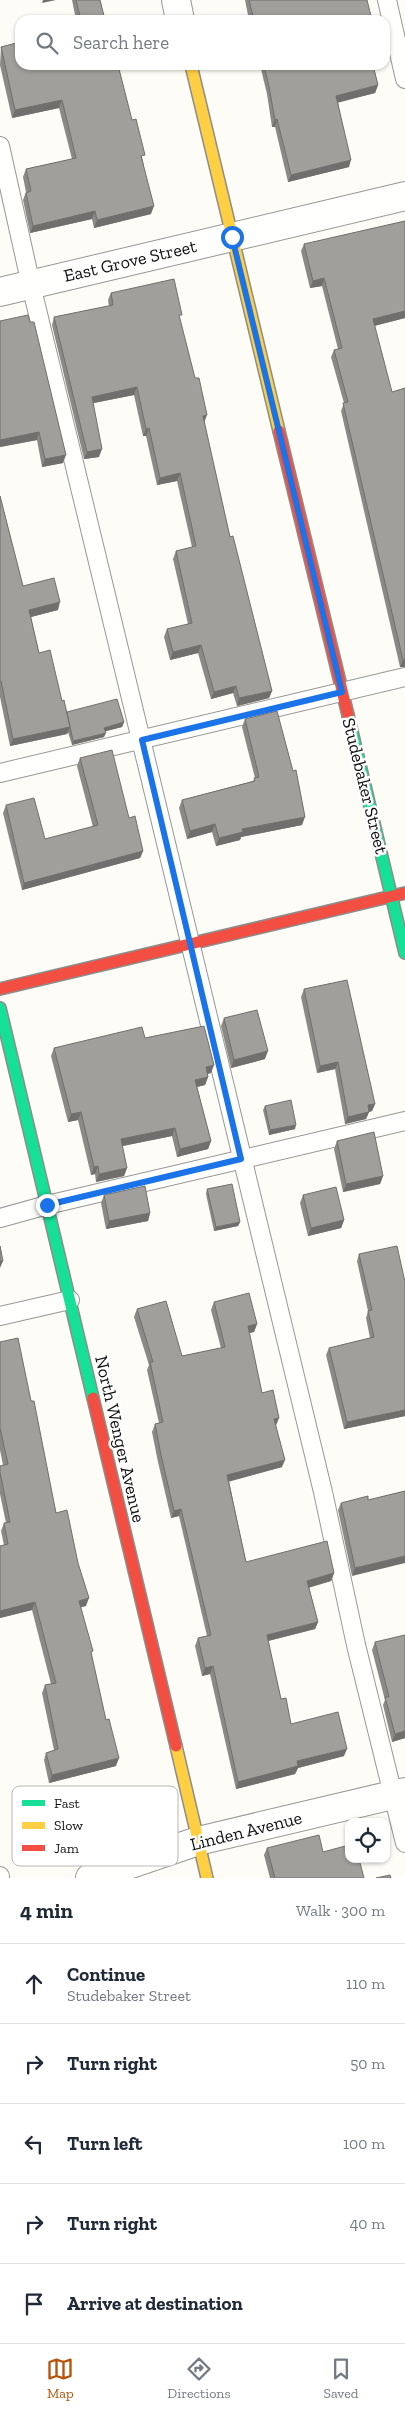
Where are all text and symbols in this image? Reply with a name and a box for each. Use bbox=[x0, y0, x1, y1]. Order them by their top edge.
search box bbox=[15, 15, 390, 70]
icon: search bbox=[33, 29, 61, 57]
text: Search here bbox=[73, 31, 169, 54]
route start bbox=[221, 226, 244, 249]
street label: East Grove Street bbox=[61, 235, 199, 287]
street label: Studebaker Street bbox=[337, 716, 393, 857]
route end bbox=[36, 1194, 59, 1217]
street label: North Wenger Avenue bbox=[90, 1353, 150, 1525]
legend bbox=[12, 1786, 178, 1866]
text: Fast bbox=[54, 1795, 81, 1812]
street label: Linden Avenue bbox=[188, 1806, 304, 1856]
text: Slow bbox=[54, 1817, 83, 1834]
map controls bbox=[345, 1818, 390, 1863]
button: locate bbox=[345, 1818, 390, 1863]
text: Jam bbox=[54, 1840, 79, 1857]
text: 4 min bbox=[20, 1898, 73, 1923]
text: Walk · 300 m bbox=[296, 1901, 385, 1920]
text: Continue bbox=[67, 1963, 145, 1986]
icon: ahead bbox=[20, 1970, 48, 1998]
text: 110 m bbox=[346, 1974, 385, 1993]
text: Studebaker Street bbox=[67, 1986, 191, 2005]
icon: right bbox=[20, 2050, 48, 2078]
text: Turn right bbox=[67, 2052, 157, 2075]
text: 50 m bbox=[350, 2054, 385, 2073]
icon: left bbox=[20, 2130, 48, 2158]
text: Turn left bbox=[67, 2132, 142, 2155]
text: 100 m bbox=[343, 2134, 385, 2153]
icon: right bbox=[20, 2210, 48, 2238]
text: Turn right bbox=[67, 2212, 157, 2235]
text: 40 m bbox=[350, 2214, 385, 2233]
icon: arrive bbox=[20, 2290, 48, 2318]
text: Arrive at destination bbox=[67, 2292, 243, 2315]
tab: Map bbox=[46, 2355, 74, 2402]
tab: Directions bbox=[167, 2355, 231, 2402]
tab: Saved bbox=[323, 2355, 359, 2402]

